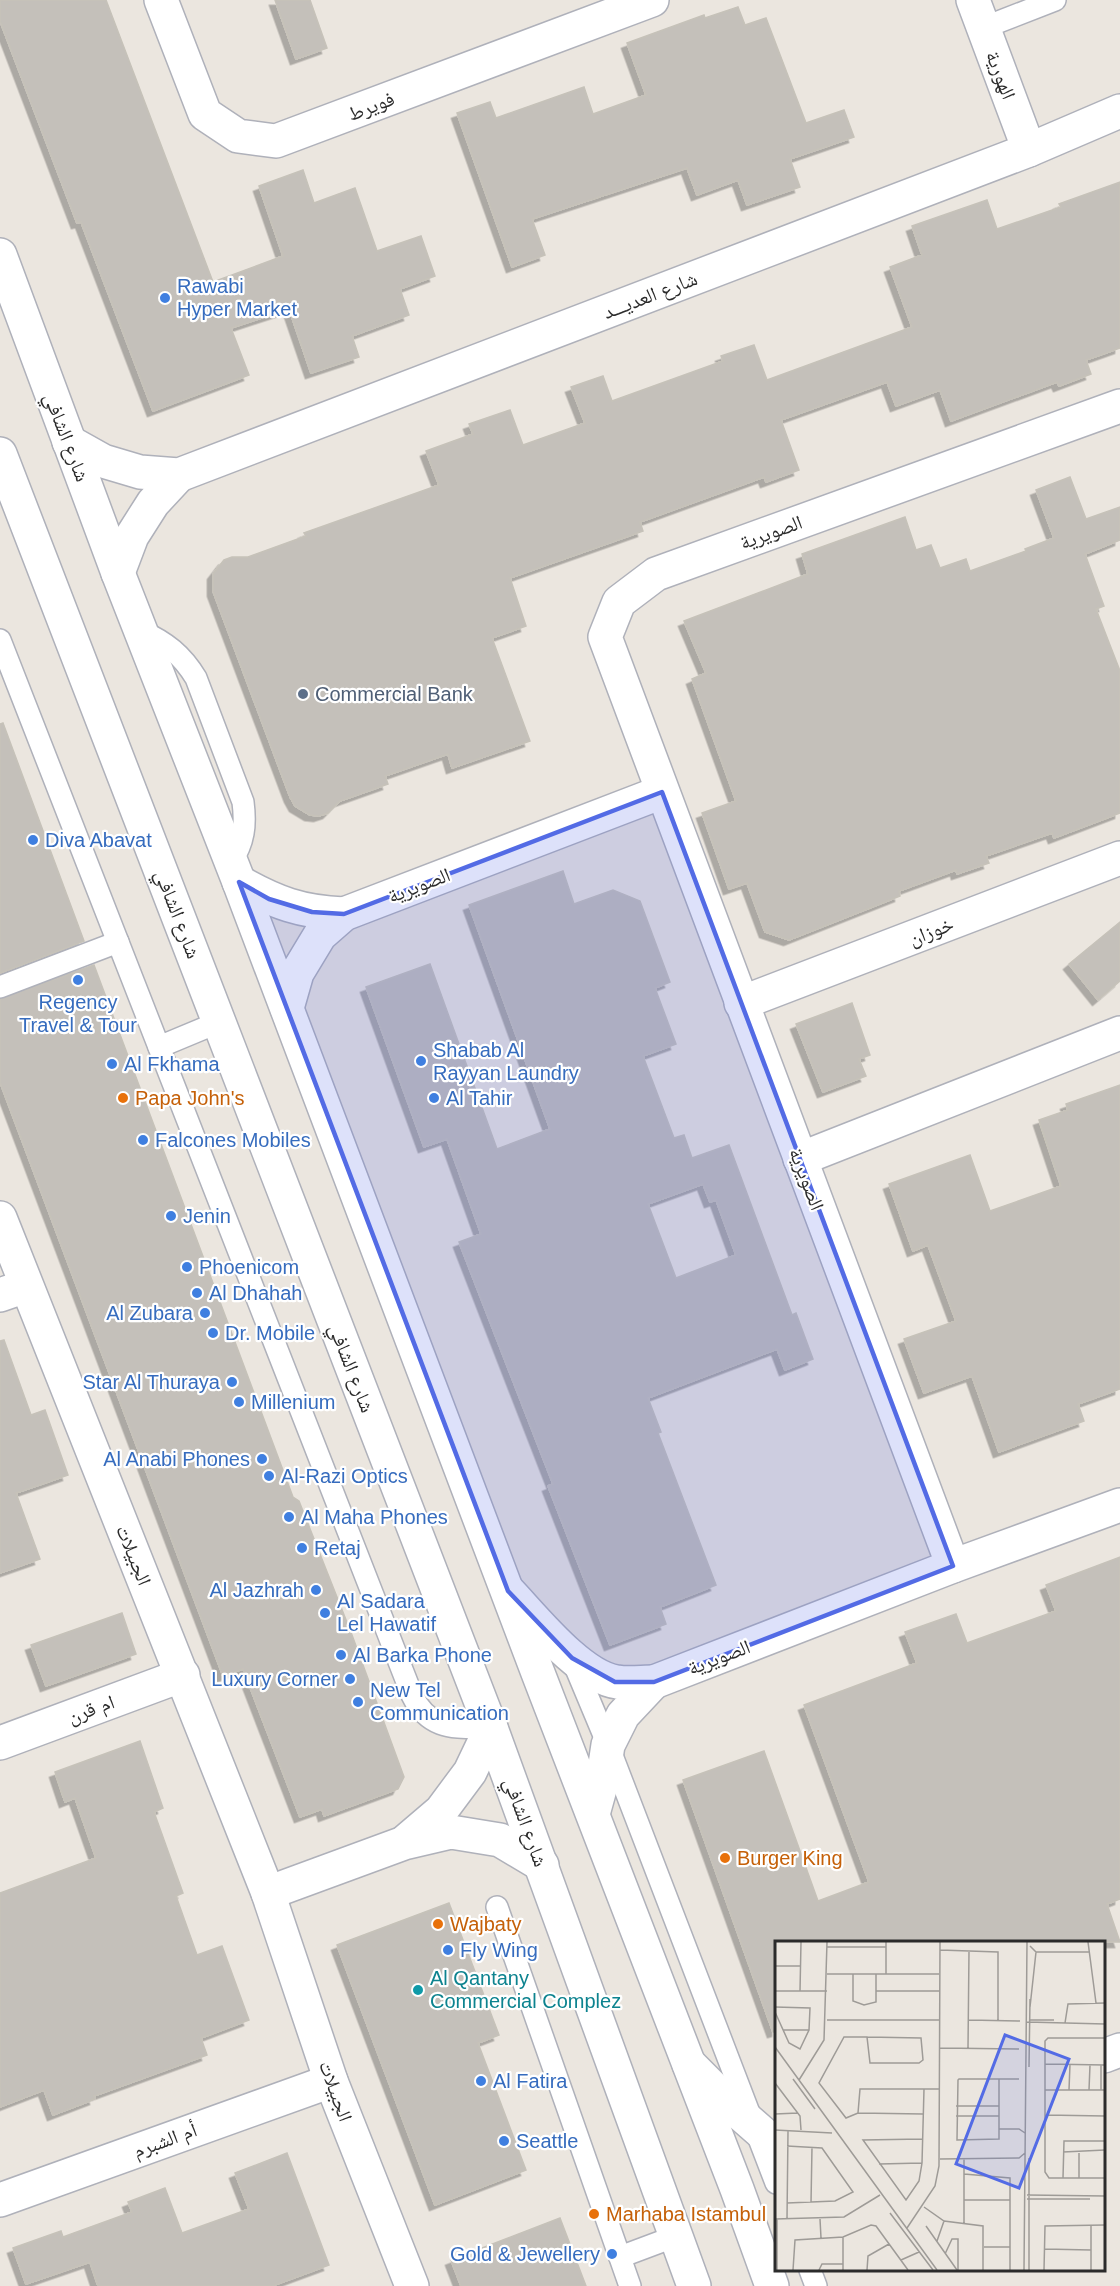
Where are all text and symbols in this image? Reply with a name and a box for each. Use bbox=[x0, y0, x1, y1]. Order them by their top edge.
street label: الهورية bbox=[981, 48, 1020, 102]
street label: فويرط bbox=[345, 87, 398, 125]
street label: شارع العديـــد bbox=[600, 267, 701, 325]
place label: Rawabi Hyper Market bbox=[177, 275, 297, 320]
marker: Rawabi Hyper Market bbox=[158, 291, 172, 305]
street label: شارع الشافي bbox=[35, 390, 94, 486]
street label: الصويرية bbox=[737, 511, 805, 554]
place label: Commercial Bank bbox=[315, 683, 474, 705]
marker: Commercial Bank bbox=[296, 687, 310, 701]
place label: Diva Abavat bbox=[45, 829, 152, 851]
marker: Diva Abavat bbox=[26, 833, 40, 847]
street label: الصويرية bbox=[385, 863, 453, 907]
street label: شارع الشافي bbox=[146, 867, 205, 963]
street label: خوزان bbox=[905, 912, 957, 950]
marker: Regency Travel & Tour bbox=[71, 973, 85, 987]
place label: Regency Travel & Tour bbox=[19, 991, 137, 1036]
place label: Shabab Al Rayyan Laundry bbox=[433, 1039, 579, 1084]
place label: Al Fkhama bbox=[124, 1053, 220, 1075]
marker: Shabab Al Rayyan Laundry bbox=[414, 1054, 428, 1068]
marker: Al Fkhama bbox=[105, 1057, 119, 1071]
place label: Papa John's bbox=[135, 1087, 244, 1109]
place label: Al Tahir bbox=[446, 1087, 513, 1109]
marker: Papa John's bbox=[116, 1091, 130, 1105]
marker: Al Tahir bbox=[427, 1091, 441, 1105]
place label: Falcones Mobiles bbox=[155, 1129, 311, 1151]
marker: Falcones Mobiles bbox=[136, 1133, 150, 1147]
street label: الصويرية bbox=[785, 1145, 829, 1213]
place label: Jenin bbox=[183, 1205, 231, 1227]
marker: Jenin bbox=[164, 1209, 178, 1223]
place label: Phoenicom bbox=[199, 1256, 299, 1278]
marker: Phoenicom bbox=[180, 1260, 194, 1274]
place label: Al Dhahah bbox=[209, 1282, 302, 1304]
marker: Al Dhahah bbox=[190, 1286, 204, 1300]
place label: Al Zubara bbox=[106, 1302, 194, 1324]
marker: Al Zubara bbox=[198, 1306, 212, 1320]
street label: شارع الشافي bbox=[320, 1321, 379, 1417]
place label: Dr. Mobile bbox=[225, 1322, 315, 1344]
marker: Dr. Mobile bbox=[206, 1326, 220, 1340]
place label: Star Al Thuraya bbox=[83, 1371, 221, 1393]
marker: Star Al Thuraya bbox=[225, 1375, 239, 1389]
place label: Millenium bbox=[251, 1391, 335, 1413]
marker: Millenium bbox=[232, 1395, 246, 1409]
place label: Al Anabi Phones bbox=[103, 1448, 250, 1470]
marker: Al Anabi Phones bbox=[255, 1452, 269, 1466]
place label: Al-Razi Optics bbox=[281, 1465, 408, 1487]
marker: Al-Razi Optics bbox=[262, 1469, 276, 1483]
place label: Al Maha Phones bbox=[301, 1506, 448, 1528]
marker: Al Maha Phones bbox=[282, 1510, 296, 1524]
street label: الجبيلات bbox=[111, 1522, 156, 1589]
place label: Retaj bbox=[314, 1537, 361, 1559]
marker: Retaj bbox=[295, 1541, 309, 1555]
place label: Al Jazhrah bbox=[210, 1579, 304, 1601]
marker: Al Jazhrah bbox=[309, 1583, 323, 1597]
place label: Al Sadara Lel Hawatif bbox=[337, 1590, 436, 1635]
marker: Al Sadara Lel Hawatif bbox=[318, 1606, 332, 1620]
street label: الصويرية bbox=[685, 1635, 753, 1679]
place label: Al Barka Phone bbox=[353, 1644, 492, 1666]
marker: Al Barka Phone bbox=[334, 1648, 348, 1662]
place label: Luxury Corner bbox=[211, 1668, 338, 1690]
marker: Luxury Corner bbox=[343, 1672, 357, 1686]
place label: New Tel Communication bbox=[370, 1679, 509, 1724]
street label: ام قرن bbox=[65, 1690, 118, 1730]
marker: New Tel Communication bbox=[351, 1695, 365, 1709]
street label: شارع الشافي bbox=[495, 1775, 552, 1871]
place label: Burger King bbox=[737, 1847, 843, 1869]
marker: Burger King bbox=[718, 1851, 732, 1865]
place label: Wajbaty bbox=[450, 1913, 522, 1935]
marker: Wajbaty bbox=[431, 1917, 445, 1931]
place label: Fly Wing bbox=[460, 1939, 538, 1961]
inset map bbox=[775, 1941, 1105, 2271]
marker: Fly Wing bbox=[441, 1943, 455, 1957]
place label: Al Qantany Commercial Complez bbox=[430, 1967, 621, 2012]
marker: Al Qantany Commercial Complez bbox=[411, 1983, 425, 1997]
street label: الجبيلات bbox=[314, 2058, 357, 2125]
place label: Al Fatira bbox=[493, 2070, 568, 2092]
marker: Al Fatira bbox=[474, 2074, 488, 2088]
street label: أم الشبرم bbox=[130, 2118, 201, 2164]
place label: Seattle bbox=[516, 2130, 578, 2152]
marker: Seattle bbox=[497, 2134, 511, 2148]
place label: Marhaba Istambul bbox=[606, 2203, 766, 2225]
marker: Marhaba Istambul bbox=[587, 2207, 601, 2221]
place label: Gold & Jewellery bbox=[450, 2243, 600, 2265]
marker: Gold & Jewellery bbox=[605, 2247, 619, 2261]

